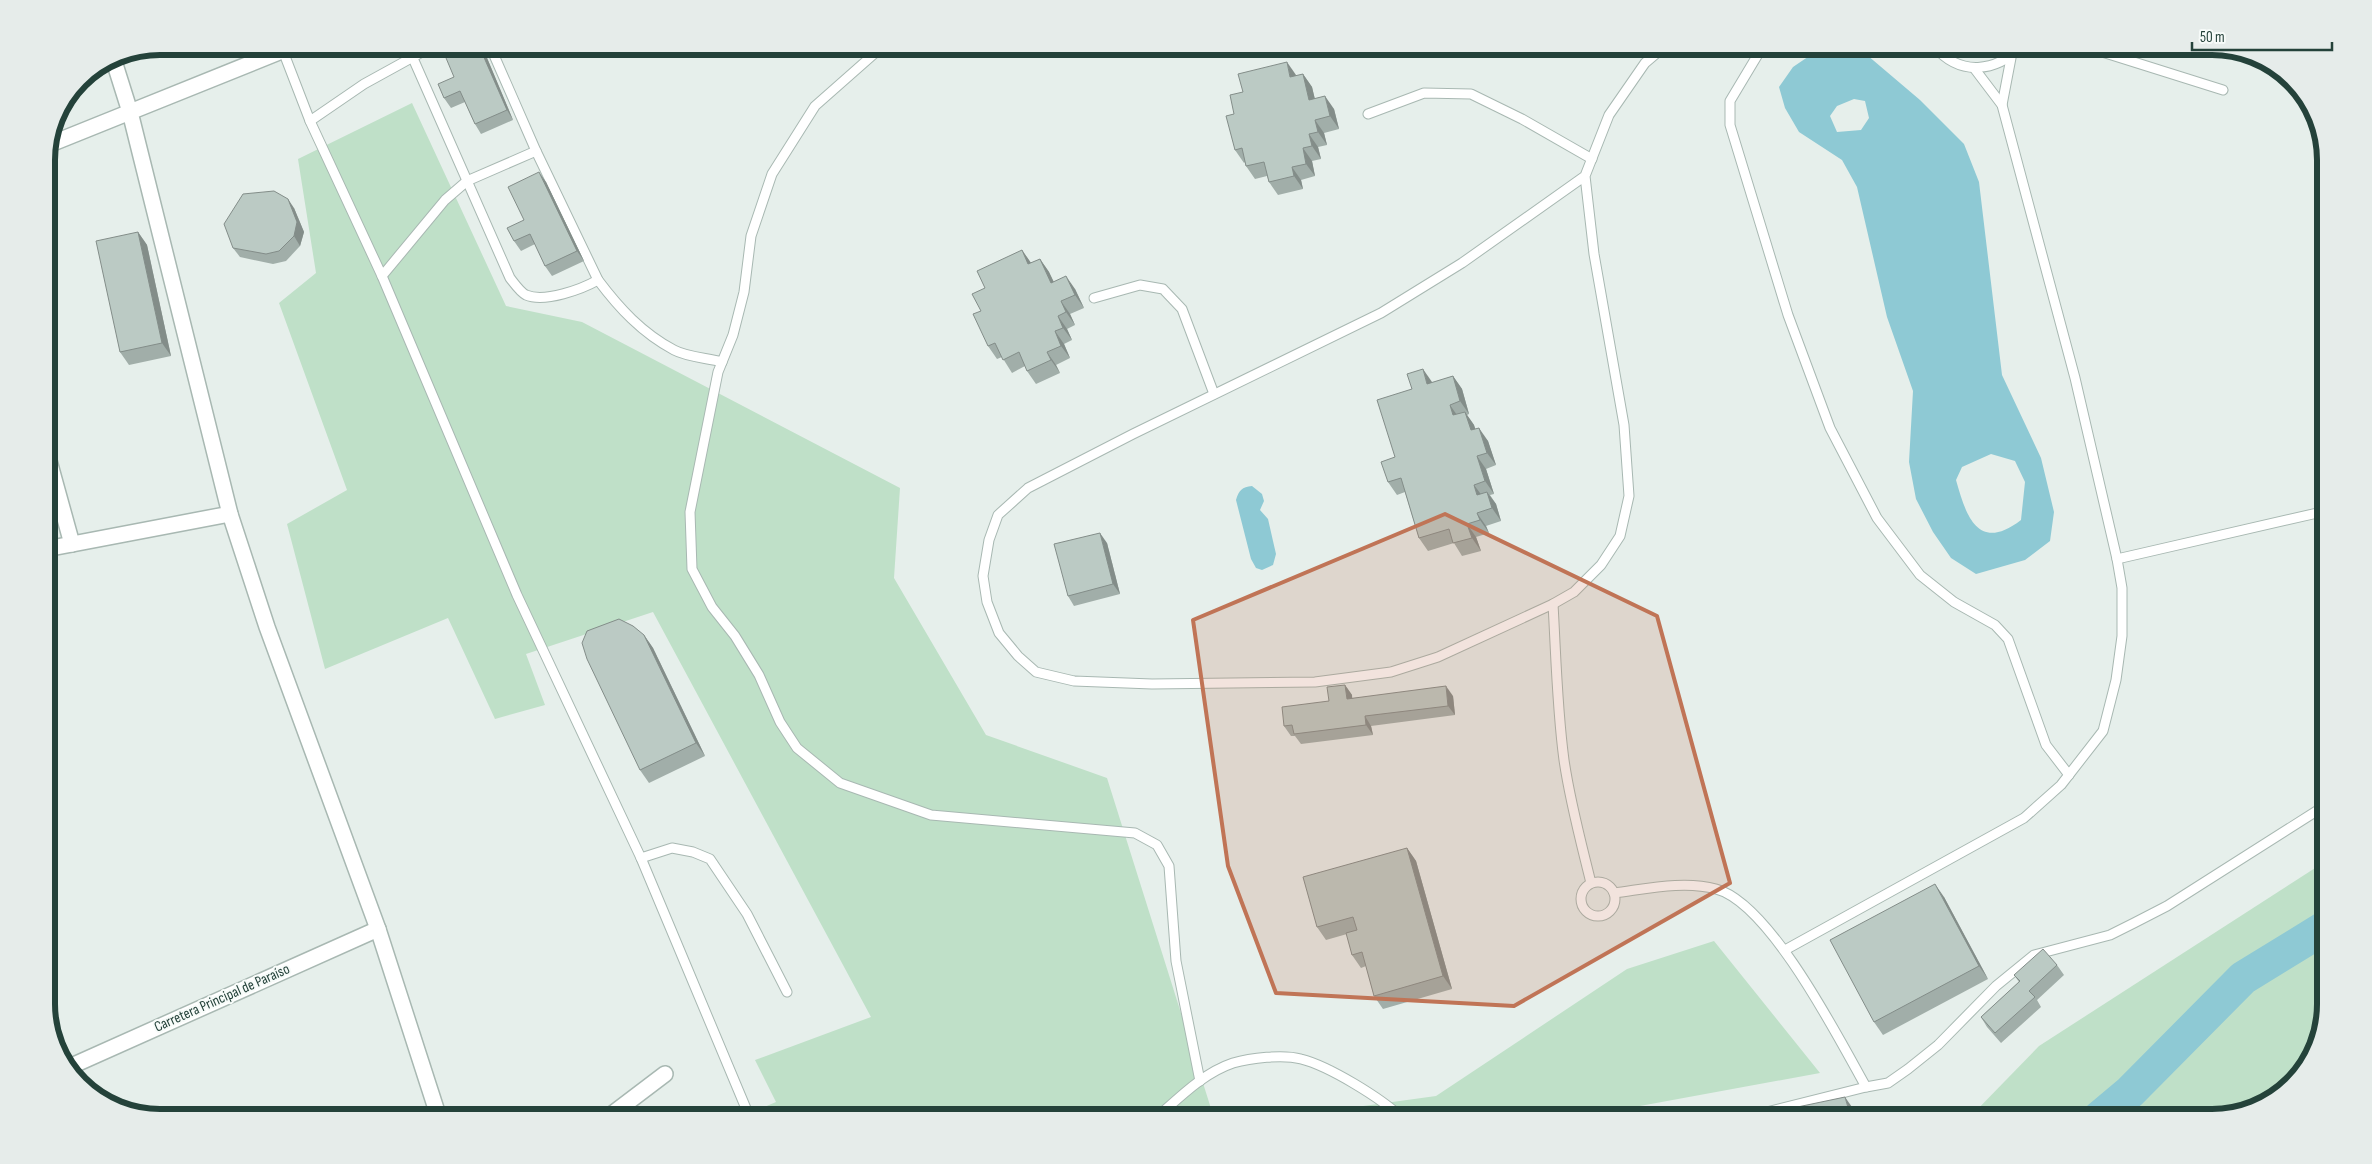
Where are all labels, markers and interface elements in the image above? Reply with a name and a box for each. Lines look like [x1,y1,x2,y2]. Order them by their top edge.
scale bar [2192,20,2332,52]
text: 50 m [2200,28,2225,47]
street label: Carretera Principal de Paraíso [151,960,293,1036]

